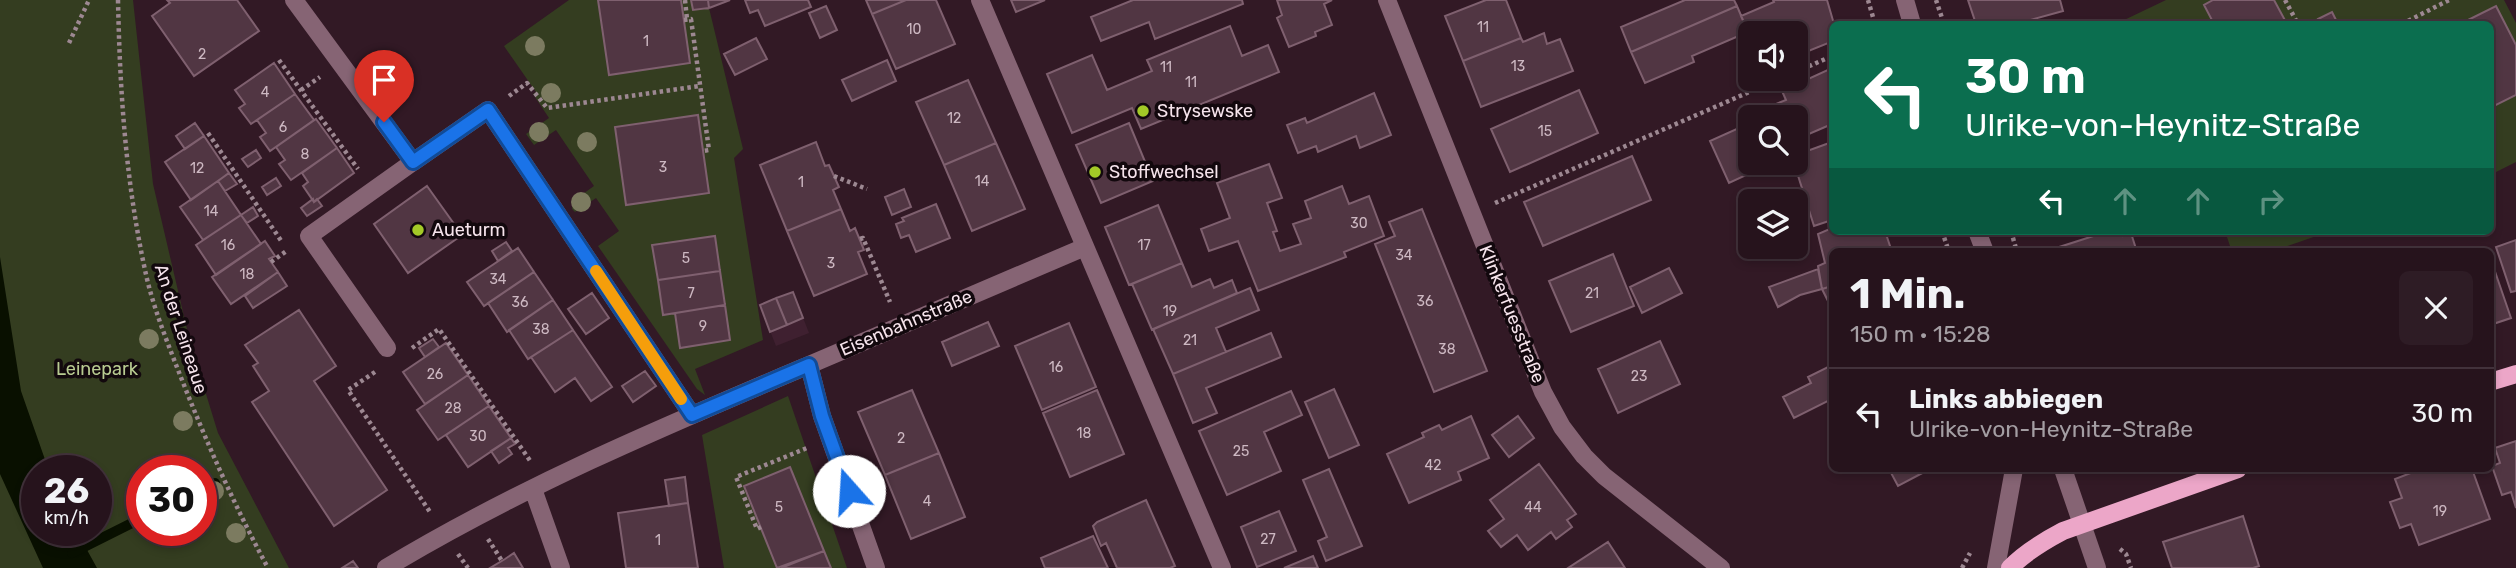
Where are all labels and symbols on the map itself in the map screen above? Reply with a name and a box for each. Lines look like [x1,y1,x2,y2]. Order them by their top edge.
house number: 11 [1477,19,1489,36]
house number: 10 [907,21,922,38]
house number: 1 [643,33,649,50]
house number: 2 [198,46,206,63]
pin [354,50,414,122]
house number: 13 [1511,58,1525,75]
house number: 11 [1160,59,1172,76]
house number: 11 [1185,74,1197,91]
house number: 4 [261,84,270,101]
place label: Strysewske [1157,100,1253,122]
marker: Strysewske [1135,103,1151,119]
house number: 12 [947,110,961,127]
house number: 6 [279,119,287,136]
house number: 15 [1538,123,1552,140]
house number: 8 [301,146,310,163]
house number: 3 [659,159,667,176]
house number: 12 [190,160,204,177]
place label: Stoffwechsel [1109,161,1219,183]
marker: Stoffwechsel [1087,164,1103,180]
house number: 14 [975,173,990,190]
house number: 1 [798,174,804,191]
house number: 14 [204,203,219,220]
house number: 30 [1350,215,1368,232]
place label: Aueturm [432,219,506,241]
marker: Aueturm [410,222,426,238]
house number: 16 [221,237,235,254]
house number: 17 [1137,237,1151,254]
street label: Klinkerfuesstraße [1474,242,1550,386]
house number: 34 [1395,247,1413,264]
house number: 5 [682,250,690,267]
house number: 3 [827,255,835,272]
street label: An der Leineaue [150,261,212,397]
house number: 18 [240,266,255,283]
house number: 34 [489,271,507,288]
house number: 7 [687,285,695,302]
street label: Eisenbahnstraße [837,285,975,361]
house number: 21 [1585,285,1599,302]
house number: 36 [1417,293,1433,310]
house number: 36 [512,294,528,311]
house number: 19 [1163,303,1177,320]
house number: 9 [699,318,707,335]
house number: 38 [532,321,550,338]
house number: 21 [1183,332,1197,349]
house number: 38 [1438,341,1456,358]
park label: Leinepark [56,358,139,380]
house number: 16 [1049,359,1063,376]
house number: 26 [427,366,443,383]
house number: 23 [1631,368,1647,385]
house number: 28 [444,400,462,417]
house number: 18 [1077,425,1092,442]
house number: 30 [469,428,487,445]
house number: 2 [897,430,905,447]
house number: 25 [1233,443,1249,460]
position arrow [812,454,886,528]
speed limit sign: 30 [126,455,217,546]
house number: 42 [1425,457,1441,474]
house number: 4 [923,493,932,510]
house number: 5 [775,499,783,516]
house number: 44 [1524,499,1542,516]
house number: 19 [2433,503,2447,520]
house number: 27 [1260,531,1276,548]
house number: 1 [655,532,661,549]

